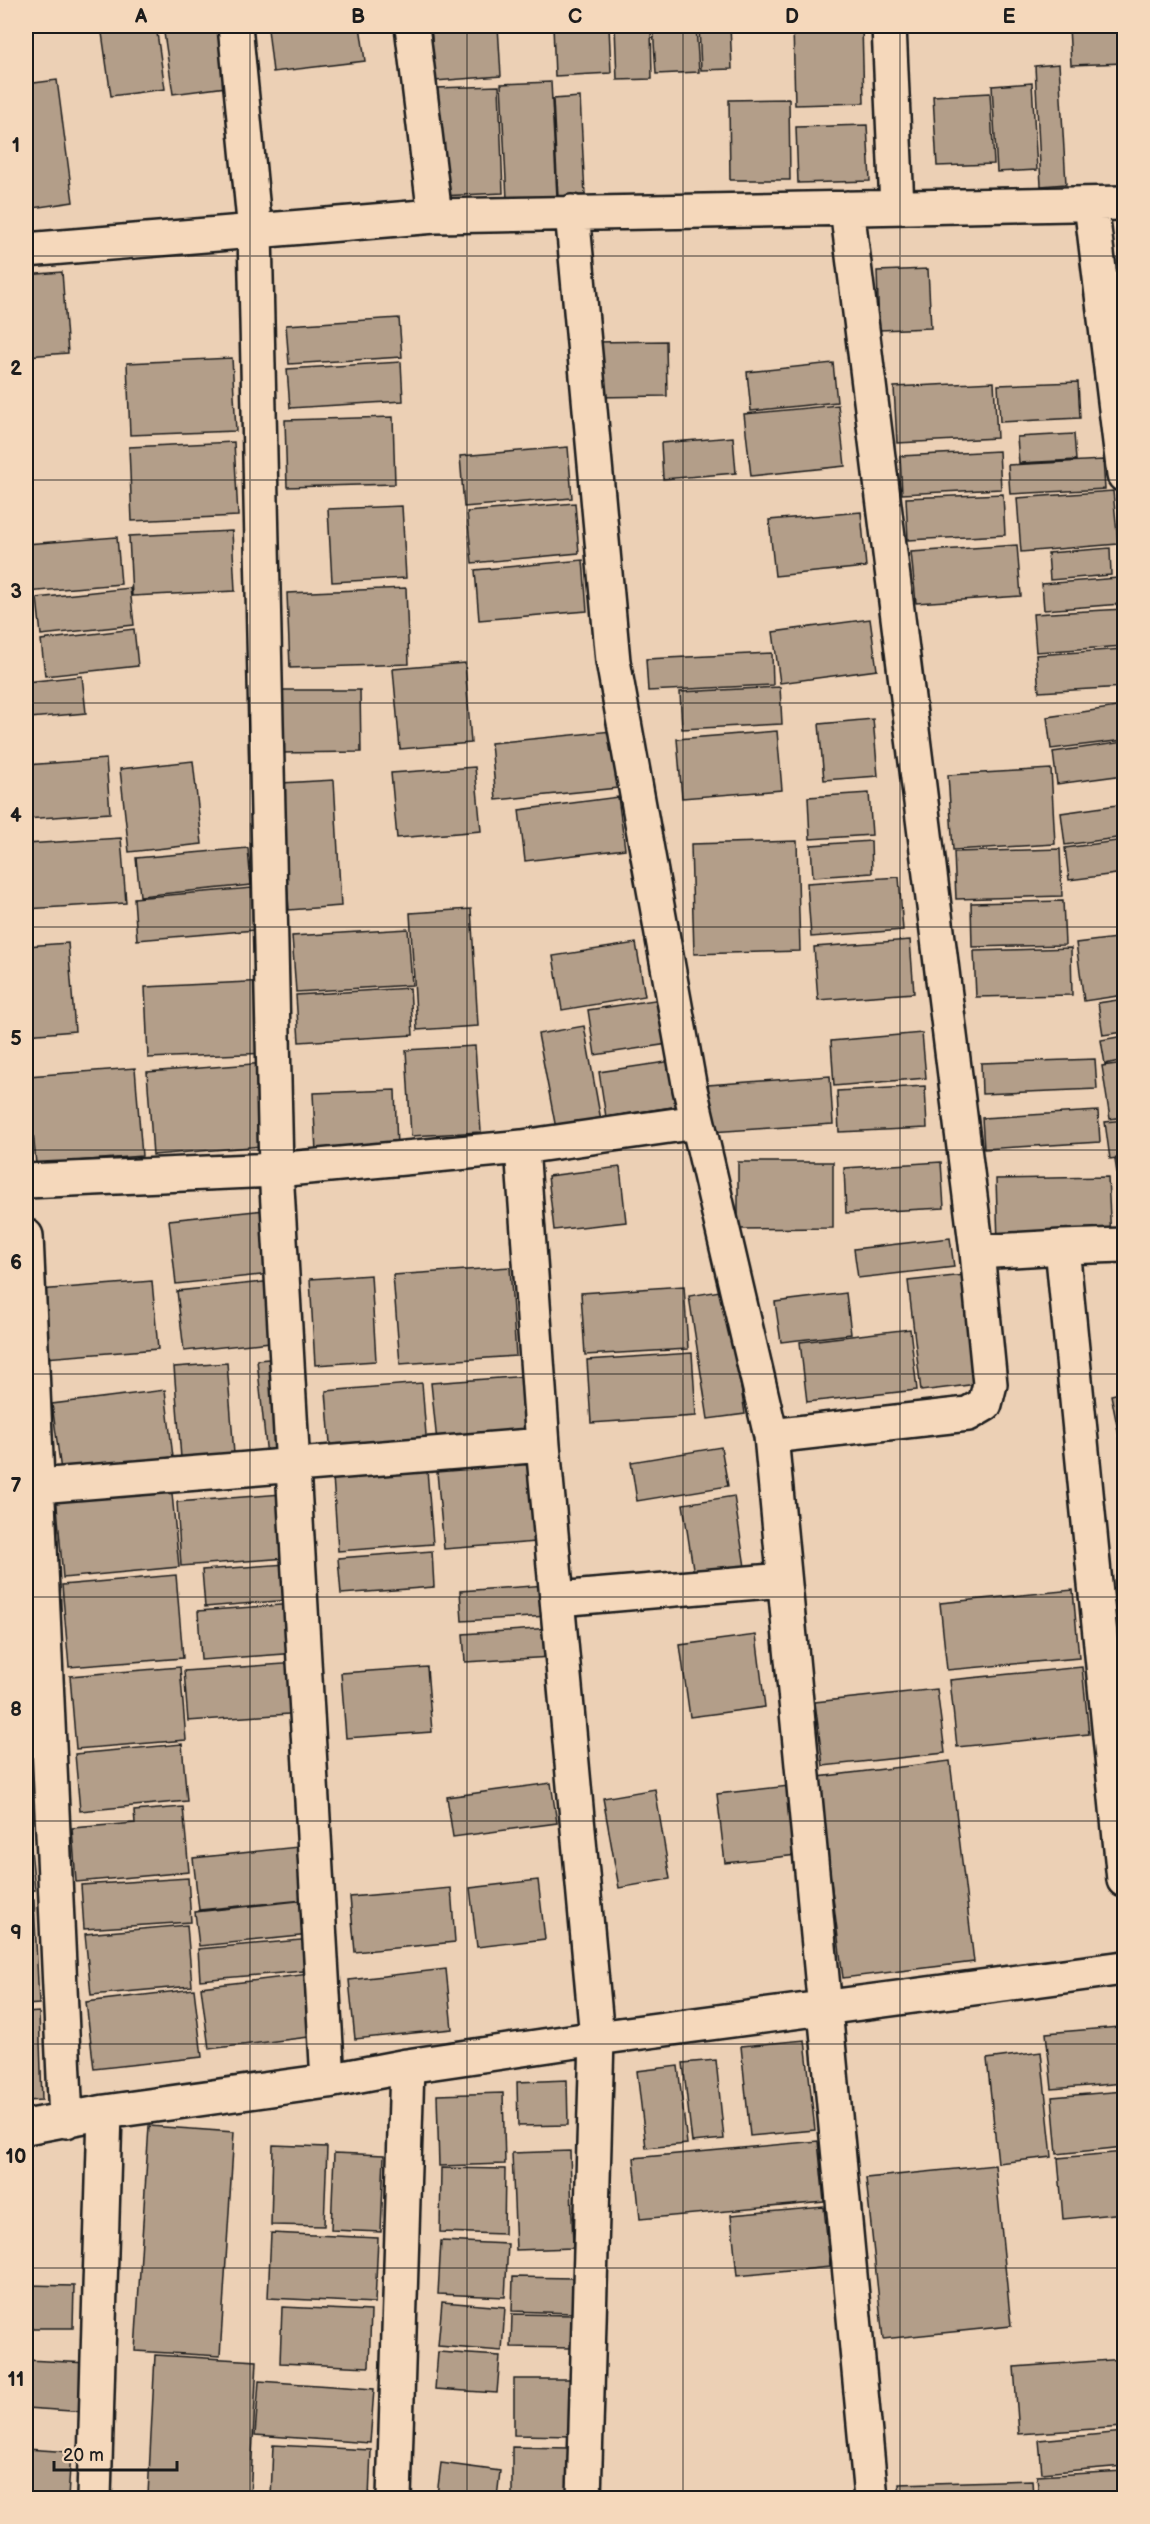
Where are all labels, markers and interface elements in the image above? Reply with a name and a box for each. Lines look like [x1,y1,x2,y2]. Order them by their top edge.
text: A [134,5,148,29]
text: B [351,5,365,29]
text: C [568,5,582,29]
text: D [785,5,799,29]
text: E [1003,5,1016,29]
text: 1 [12,134,20,158]
text: 2 [10,357,22,381]
text: 3 [10,580,22,604]
text: 4 [10,804,22,828]
text: 5 [10,1027,22,1051]
text: 6 [10,1251,22,1275]
text: 7 [10,1474,22,1498]
text: 8 [10,1698,22,1722]
text: 9 [10,1921,22,1945]
text: 10 [6,2145,26,2169]
text: 11 [8,2368,24,2392]
scale bar [54,2434,177,2472]
text: 20 m [63,2445,104,2466]

